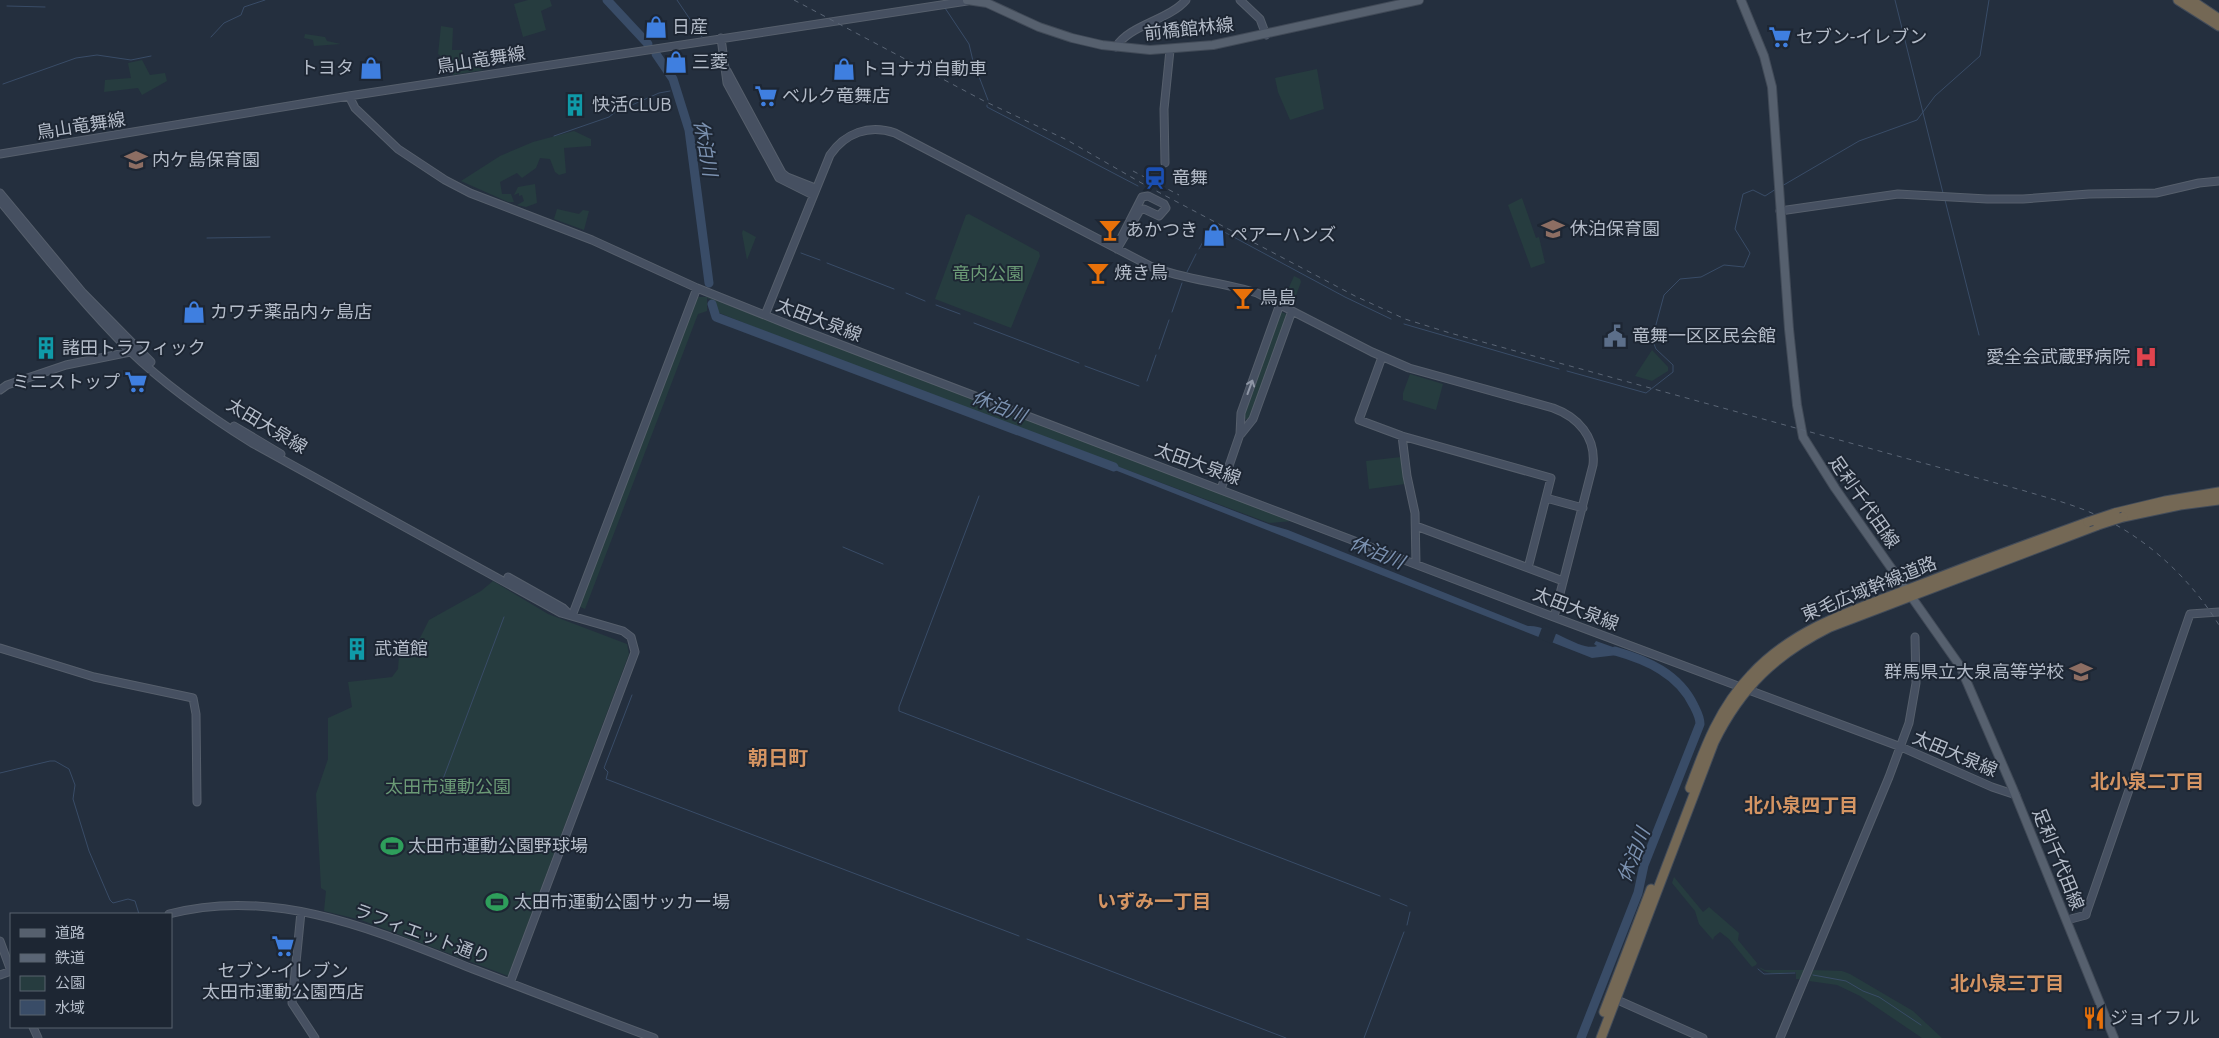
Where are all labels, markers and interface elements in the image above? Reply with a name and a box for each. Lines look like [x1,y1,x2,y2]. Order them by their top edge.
street label: 前橋館林線 [1143,13,1235,43]
shop icon: 日産 [643,14,669,40]
place label: 日産 [672,16,708,36]
supermarket icon: セブン-イレブン [1767,24,1793,50]
place label: セブン-イレブン [1796,26,1927,46]
street label: 鳥山竜舞線 [435,42,527,76]
shop icon: 三菱 [663,49,689,75]
place label: 三菱 [692,51,728,71]
shop icon: トヨタ [358,55,384,81]
shop icon: トヨナガ自動車 [831,56,857,82]
place label: トヨタ [300,57,354,77]
place label: トヨナガ自動車 [861,58,987,78]
supermarket icon: ベルク竜舞店 [753,83,779,109]
place label: ベルク竜舞店 [782,85,890,105]
building icon: 快活CLUB [562,92,588,118]
place label: 快活CLUB [592,94,672,114]
street label: 鳥山竜舞線 [35,108,127,142]
water label: 休泊川 [690,118,722,180]
school or university icon: 内ケ島保育園 [123,147,149,173]
place label: 内ケ島保育園 [152,149,260,169]
station icon: 竜舞 [1142,165,1168,191]
place label: 竜舞 [1172,167,1208,187]
school or university icon: 休泊保育園 [1540,216,1566,242]
bar icon: あかつき [1097,217,1123,243]
place label: 休泊保育園 [1570,218,1660,238]
place label: あかつき [1126,219,1198,239]
shop icon: ペアーハンズ [1201,222,1227,248]
place label: ペアーハンズ [1230,224,1336,244]
bar icon: 焼き鳥 [1085,260,1111,286]
place label: 焼き鳥 [1114,262,1168,282]
park label: 竜内公園 [952,263,1024,283]
bar icon: 鳥島 [1230,285,1256,311]
place label: 鳥島 [1260,287,1296,307]
street label: 太田大泉線 [774,294,865,345]
shop icon: カワチ薬品内ヶ島店 [181,299,207,325]
place label: カワチ薬品内ヶ島店 [210,301,372,321]
public building icon: 竜舞一区区民会館 [1602,323,1628,349]
place label: 竜舞一区区民会館 [1632,325,1776,345]
building icon: 諸田トラフィック [33,335,59,361]
place label: 諸田トラフィック [62,337,206,357]
hospital icon: 愛全会武蔵野病院 [2133,344,2159,370]
place label: 愛全会武蔵野病院 [1986,346,2130,366]
supermarket icon: ミニストップ [123,369,149,395]
place label: ミニストップ [12,371,120,391]
one-way arrow [1246,380,1255,396]
water label: 休泊川 [968,386,1031,427]
street label: 太田大泉線 [224,393,311,457]
street label: 太田大泉線 [1153,438,1244,488]
street label: 足利千代田線 [1826,451,1904,551]
water label: 休泊川 [1346,531,1409,574]
street label: 東毛広域幹線道路 [1798,552,1939,624]
street label: 太田大泉線 [1531,583,1622,634]
building icon: 武道館 [344,636,370,662]
place label: 武道館 [374,638,428,658]
school or university icon: 群馬県立大泉高等学校 [2068,659,2094,685]
place label: 群馬県立大泉高等学校 [1884,661,2064,681]
street label: 太田大泉線 [1910,726,2001,780]
district label: 朝日町 [748,746,808,769]
district label: 北小泉二丁目 [2090,770,2204,792]
park label: 太田市運動公園 [385,776,511,796]
district label: 北小泉四丁目 [1744,794,1858,816]
street label: 足利千代田線 [2029,805,2088,912]
water label: 休泊川 [1613,823,1654,886]
sports icon: 太田市運動公園野球場 [379,833,405,859]
place label: 太田市運動公園野球場 [408,835,588,855]
sports icon: 太田市運動公園サッカー場 [484,889,510,915]
district label: いずみ一丁目 [1097,890,1211,912]
place label: 太田市運動公園サッカー場 [514,891,730,911]
street label: ラフィエット通り [351,899,493,967]
legend [10,913,172,1028]
text: 道路 [55,924,85,941]
supermarket icon: セブン-イレブン 太田市運動公園西店 [270,933,296,959]
text: 鉄道 [55,949,85,966]
place label: セブン-イレブン 太田市運動公園西店 [202,960,364,1001]
district label: 北小泉三丁目 [1950,972,2064,994]
text: 公園 [55,974,85,991]
text: 水域 [55,999,85,1016]
restaurant icon: ジョイフル [2081,1005,2107,1031]
place label: ジョイフル [2110,1007,2200,1027]

